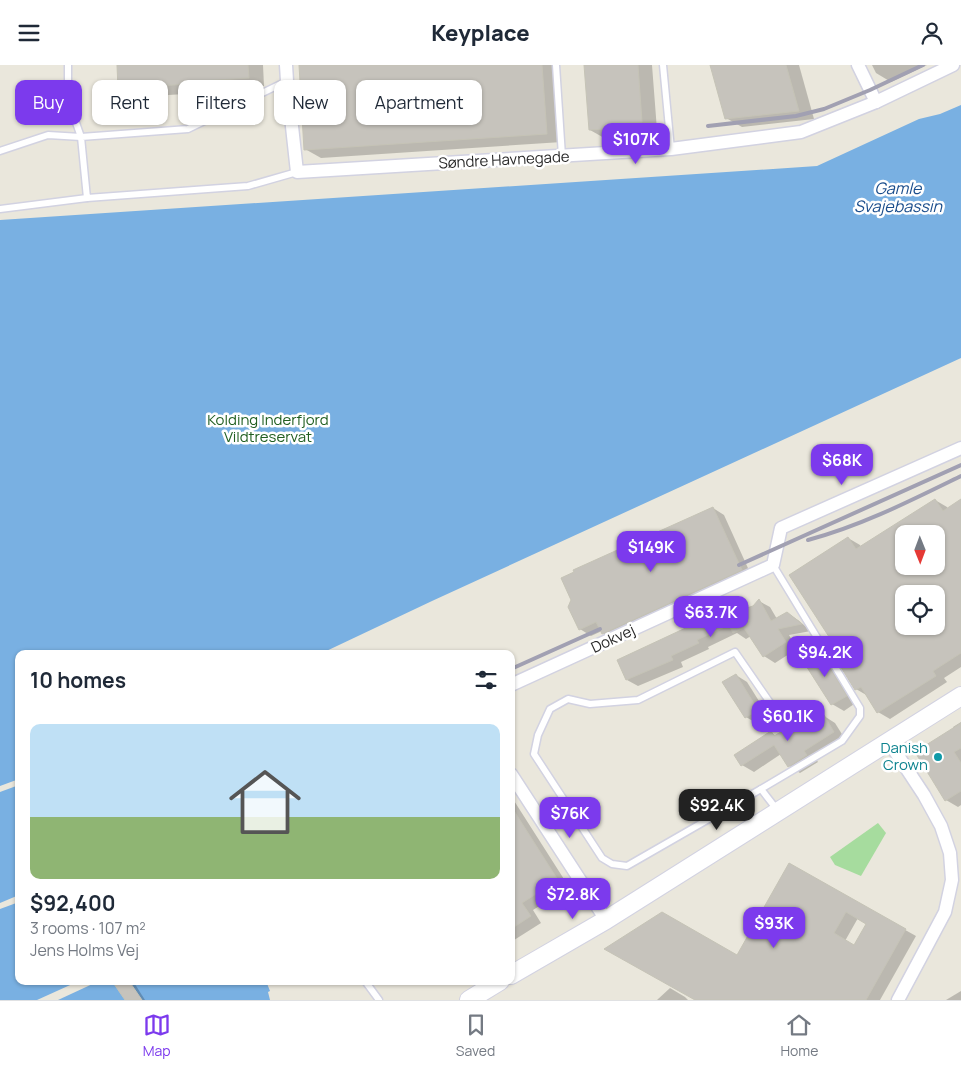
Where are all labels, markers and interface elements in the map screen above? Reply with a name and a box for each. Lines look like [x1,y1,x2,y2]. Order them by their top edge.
text: Keyplace [431,18,530,48]
icon: menu [15,19,43,47]
icon: person [918,19,946,47]
chip: Buy [15,80,82,125]
chip: Rent [92,80,168,125]
chip: Filters [178,80,264,125]
chip: New [274,80,346,125]
chip: Apartment [356,80,482,125]
pin: $107K [601,123,671,165]
text: $107K [613,128,659,150]
street label: Søndre Havnegade [438,146,570,173]
water label: Gamle Svajebassin [854,177,943,217]
park label: Kolding Inderfjord Vildtreservat [207,409,329,447]
pin: $68K [812,443,872,486]
text: $68K [822,449,862,471]
north arrow [895,525,945,575]
map controls [895,525,945,635]
pin: $149K [616,531,686,573]
text: $149K [628,536,674,558]
button: locate [895,585,945,635]
pin: $63.7K [670,595,752,638]
text: $63.7K [684,601,738,623]
street label: Dokvej [587,619,638,658]
pin: $94.2K [784,635,866,678]
text: $94.2K [798,641,852,663]
text: 10 homes [30,666,126,694]
icon: filters [472,666,500,694]
pin: $60.1K [747,699,829,742]
text: $60.1K [763,705,813,727]
place label: Danish Crown [880,737,928,775]
marker: Danish Crown [932,751,944,763]
icon: home [220,757,310,847]
pin: $92.4K [676,789,758,831]
text: $92.4K [690,794,744,816]
pin: $76K [540,797,600,839]
text: $76K [551,802,589,824]
pin: $72.8K [532,877,614,920]
text: $72.8K [546,883,600,905]
text: $92,400 [30,889,116,917]
pin: $93K [744,907,804,949]
text: $93K [754,912,794,934]
text: 3 rooms · 107 m² [30,917,146,939]
text: Jens Holms Vej [30,939,139,961]
tab: Map [143,1011,171,1060]
tab: Saved [456,1011,495,1060]
tab: Home [781,1011,818,1060]

